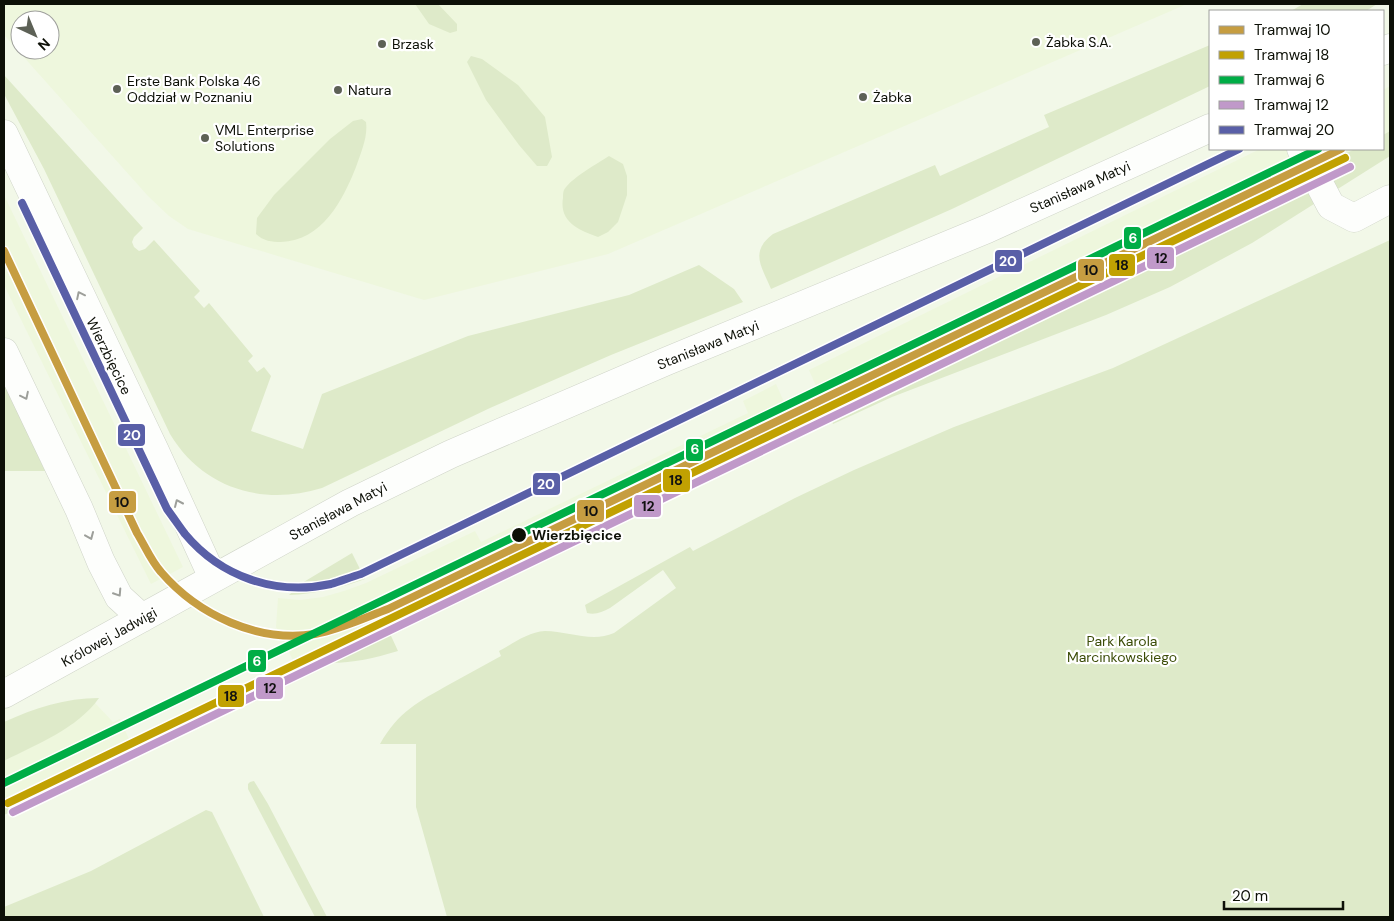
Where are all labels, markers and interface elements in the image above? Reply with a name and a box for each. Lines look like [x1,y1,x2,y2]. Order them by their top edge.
north arrow [10,10,60,60]
legend [1209,10,1384,150]
text: Tramwaj 10 [1254,20,1331,40]
place label: Żabka S.A. [1046,33,1111,51]
text: N [34,34,54,54]
place label: Brzask [392,35,434,53]
marker: Żabka S.A. [1030,36,1042,48]
marker: Brzask [376,38,388,50]
text: Tramwaj 18 [1254,45,1329,65]
text: Tramwaj 6 [1254,70,1325,90]
place label: Erste Bank Polska 46 Oddział w Poznaniu [127,72,260,106]
place label: Natura [348,81,391,99]
marker: Erste Bank Polska 46 Oddział w Poznaniu [111,83,123,95]
marker: Natura [332,84,344,96]
place label: Żabka [873,88,912,106]
marker: Żabka [857,91,869,103]
text: Tramwaj 12 [1254,95,1329,115]
text: Tramwaj 20 [1254,120,1334,140]
place label: VML Enterprise Solutions [215,121,314,155]
marker: VML Enterprise Solutions [199,132,211,144]
street label: Stanisława Matyi [1027,157,1133,217]
line badge: 6 [1123,226,1142,250]
text: 6 [1129,229,1138,247]
line badge: 12 [1146,246,1175,270]
line badge: 20 [994,249,1023,273]
text: 12 [1154,249,1168,267]
text: 20 [999,252,1017,270]
line badge: 18 [1108,253,1136,277]
text: 18 [1115,256,1129,274]
line badge: 10 [1077,258,1105,282]
text: 10 [1084,261,1099,279]
one-way arrow [76,291,87,300]
street label: Wierzbięcice [83,314,135,398]
street label: Stanisława Matyi [654,316,762,374]
one-way arrow [19,391,29,400]
line badge: 20 [117,423,146,447]
text: 20 [123,426,141,444]
line badge: 6 [685,438,704,462]
text: 6 [691,440,700,458]
line badge: 18 [662,468,691,493]
text: 18 [669,471,683,489]
line badge: 20 [532,472,561,496]
text: 20 [537,475,555,493]
street label: Stanisława Matyi [286,478,390,544]
line badge: 10 [108,490,137,514]
text: 10 [115,493,130,511]
line badge: 12 [633,494,662,518]
text: 12 [641,497,655,515]
one-way arrow [173,499,184,508]
line badge: 10 [576,499,605,523]
text: 10 [584,502,599,520]
marker: Wierzbięcice [510,526,528,544]
place label: Wierzbięcice [532,526,622,544]
one-way arrow [85,531,95,539]
one-way arrow [112,587,121,597]
street label: Królowej Jadwigi [58,603,160,671]
park label: Park Karola Marcinkowskiego [1067,632,1177,666]
line badge: 6 [247,649,267,673]
text: 6 [253,652,262,670]
line badge: 12 [255,676,284,700]
text: 12 [263,679,277,697]
line badge: 18 [217,684,245,708]
text: 18 [224,687,238,705]
scale bar [1224,878,1343,910]
text: 20 m [1232,886,1268,906]

